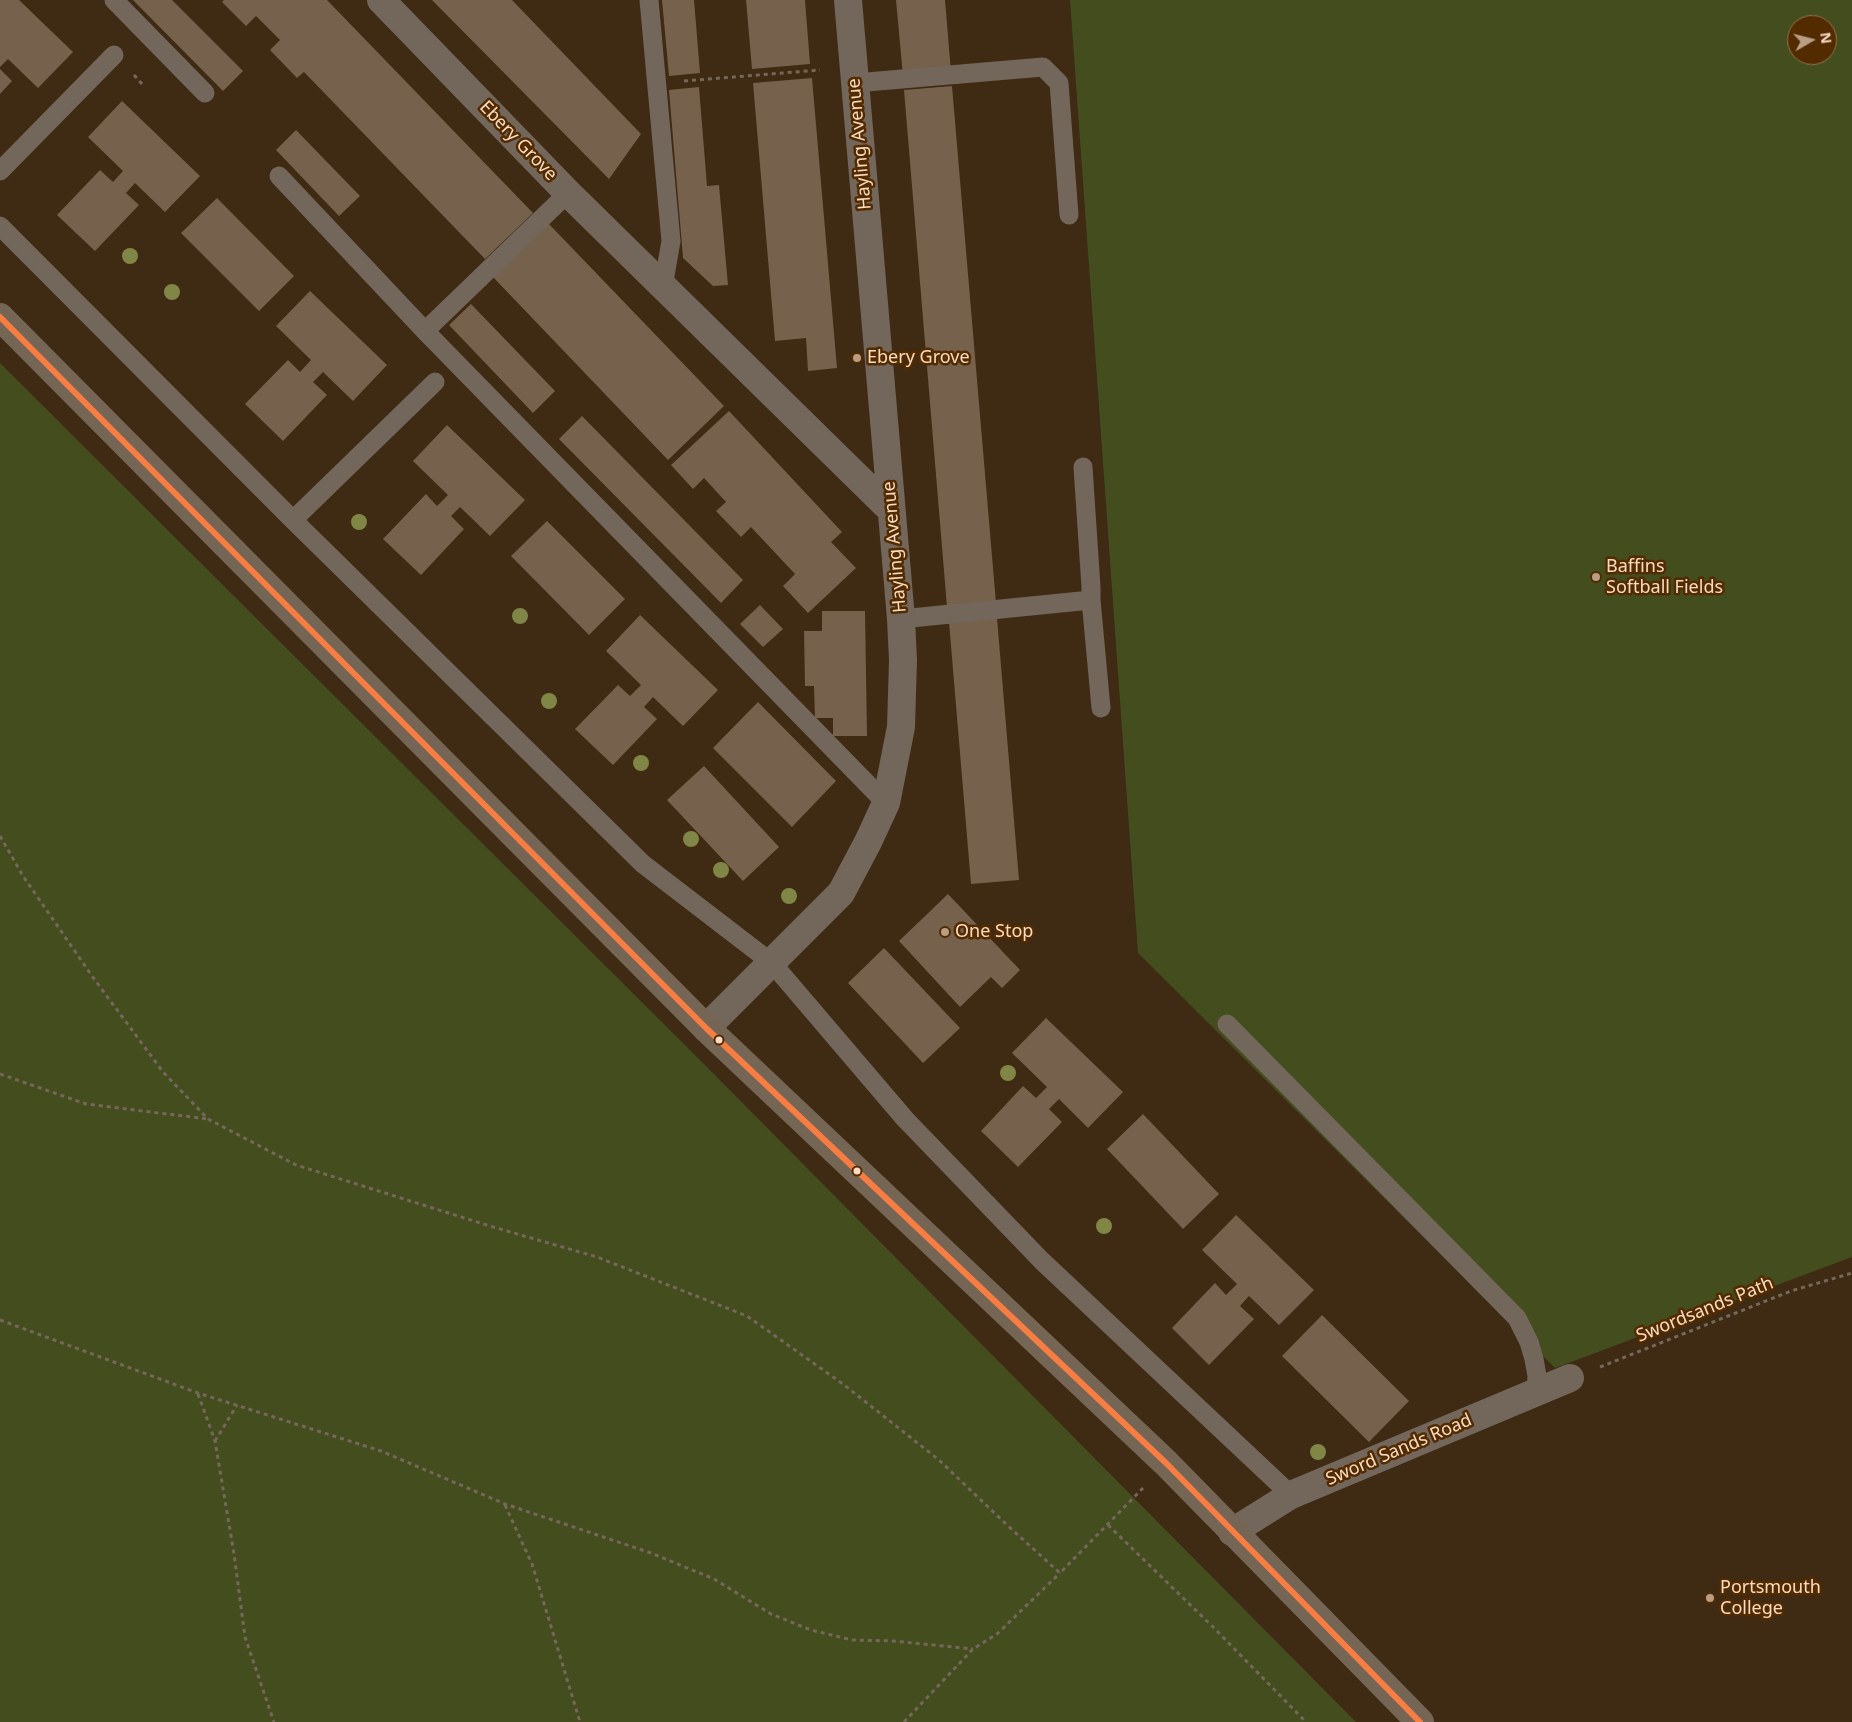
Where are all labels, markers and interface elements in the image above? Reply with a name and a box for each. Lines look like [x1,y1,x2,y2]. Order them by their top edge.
north arrow [1787,15,1837,65]
text: N [1816,31,1837,45]
street label: Hayling Avenue [843,77,877,211]
street label: Ebery Grove [475,97,561,185]
place label: Ebery Grove [867,347,970,369]
marker: Ebery Grove [851,352,863,364]
street label: Hayling Avenue [878,480,912,614]
place label: Baffins Softball Fields [1606,556,1723,598]
marker: Baffins Softball Fields [1590,571,1602,583]
place label: One Stop [955,921,1033,943]
marker: One Stop [939,926,951,938]
unlabelled marker [714,1035,724,1045]
unlabelled marker [852,1166,862,1176]
street label: Swordsands Path [1633,1273,1777,1347]
street label: Sword Sands Road [1323,1409,1475,1491]
place label: Portsmouth College [1720,1577,1821,1620]
marker: Portsmouth College [1704,1592,1716,1604]

